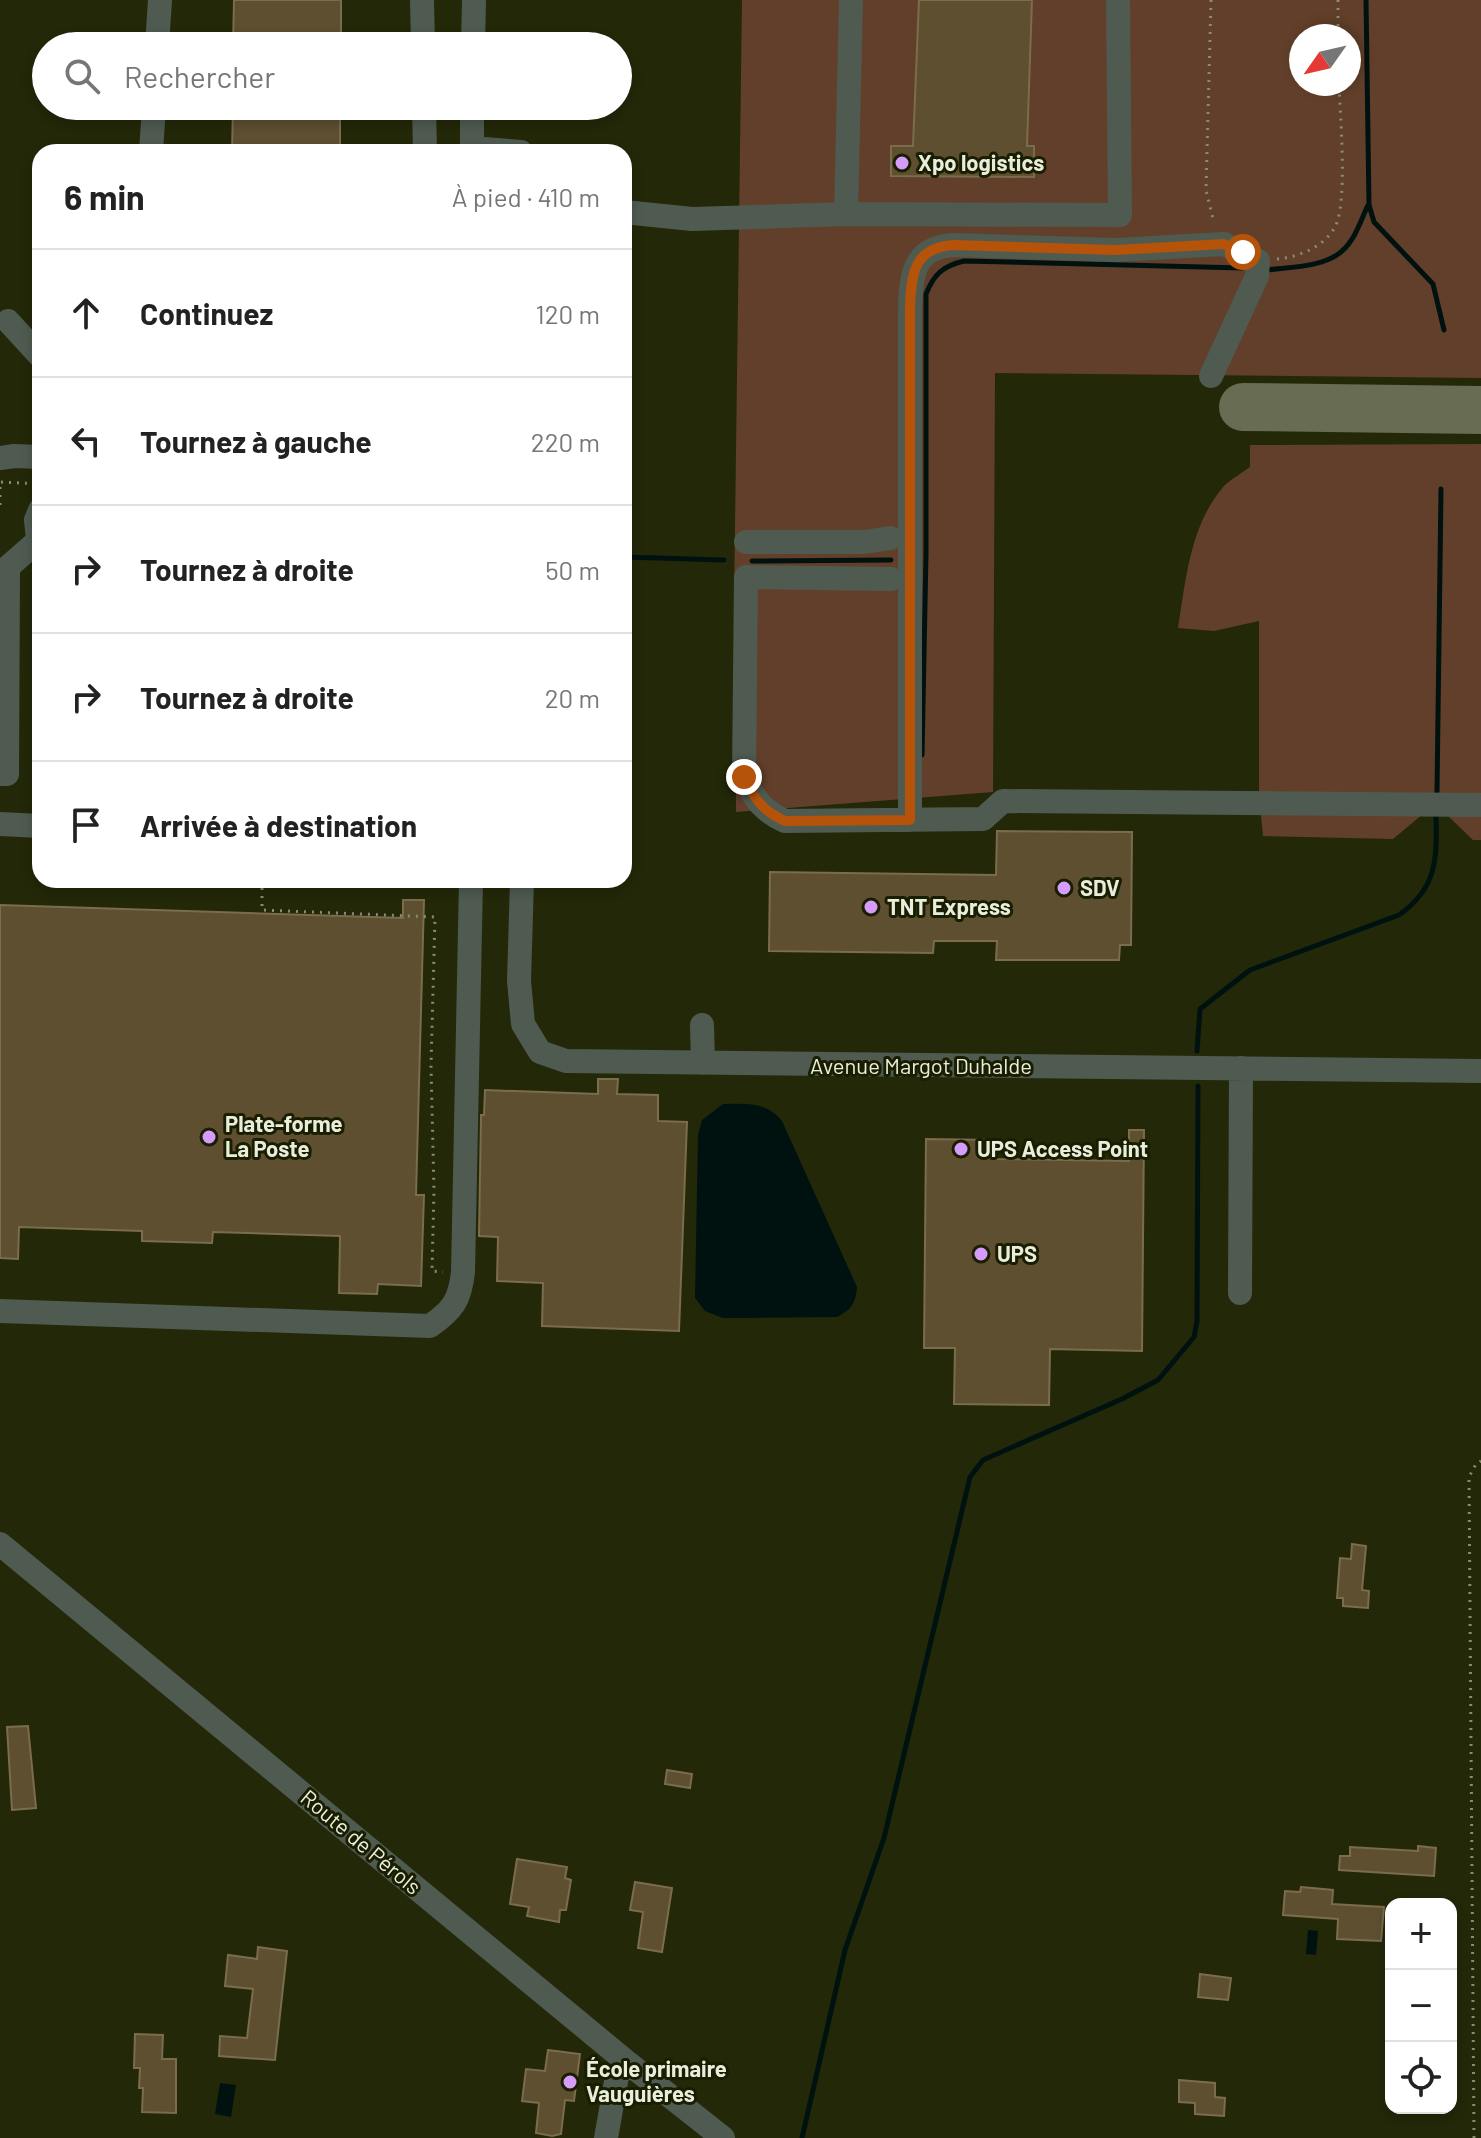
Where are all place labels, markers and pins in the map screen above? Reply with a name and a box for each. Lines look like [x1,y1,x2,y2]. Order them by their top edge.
place label: Xpo logistics [918,149,1044,175]
marker: Xpo logistics [893,154,911,172]
place label: SDV [1080,874,1120,900]
marker: SDV [1055,879,1073,897]
place label: TNT Express [887,893,1011,919]
marker: TNT Express [862,898,880,916]
place label: Plate-forme La Poste [225,1110,343,1161]
marker: Plate-forme La Poste [200,1128,218,1146]
place label: UPS Access Point [977,1135,1148,1161]
marker: UPS Access Point [952,1140,970,1158]
place label: UPS [997,1240,1037,1266]
marker: UPS [972,1245,990,1263]
place label: École primaire Vauguières [586,2055,727,2106]
marker: École primaire Vauguières [561,2073,579,2091]

